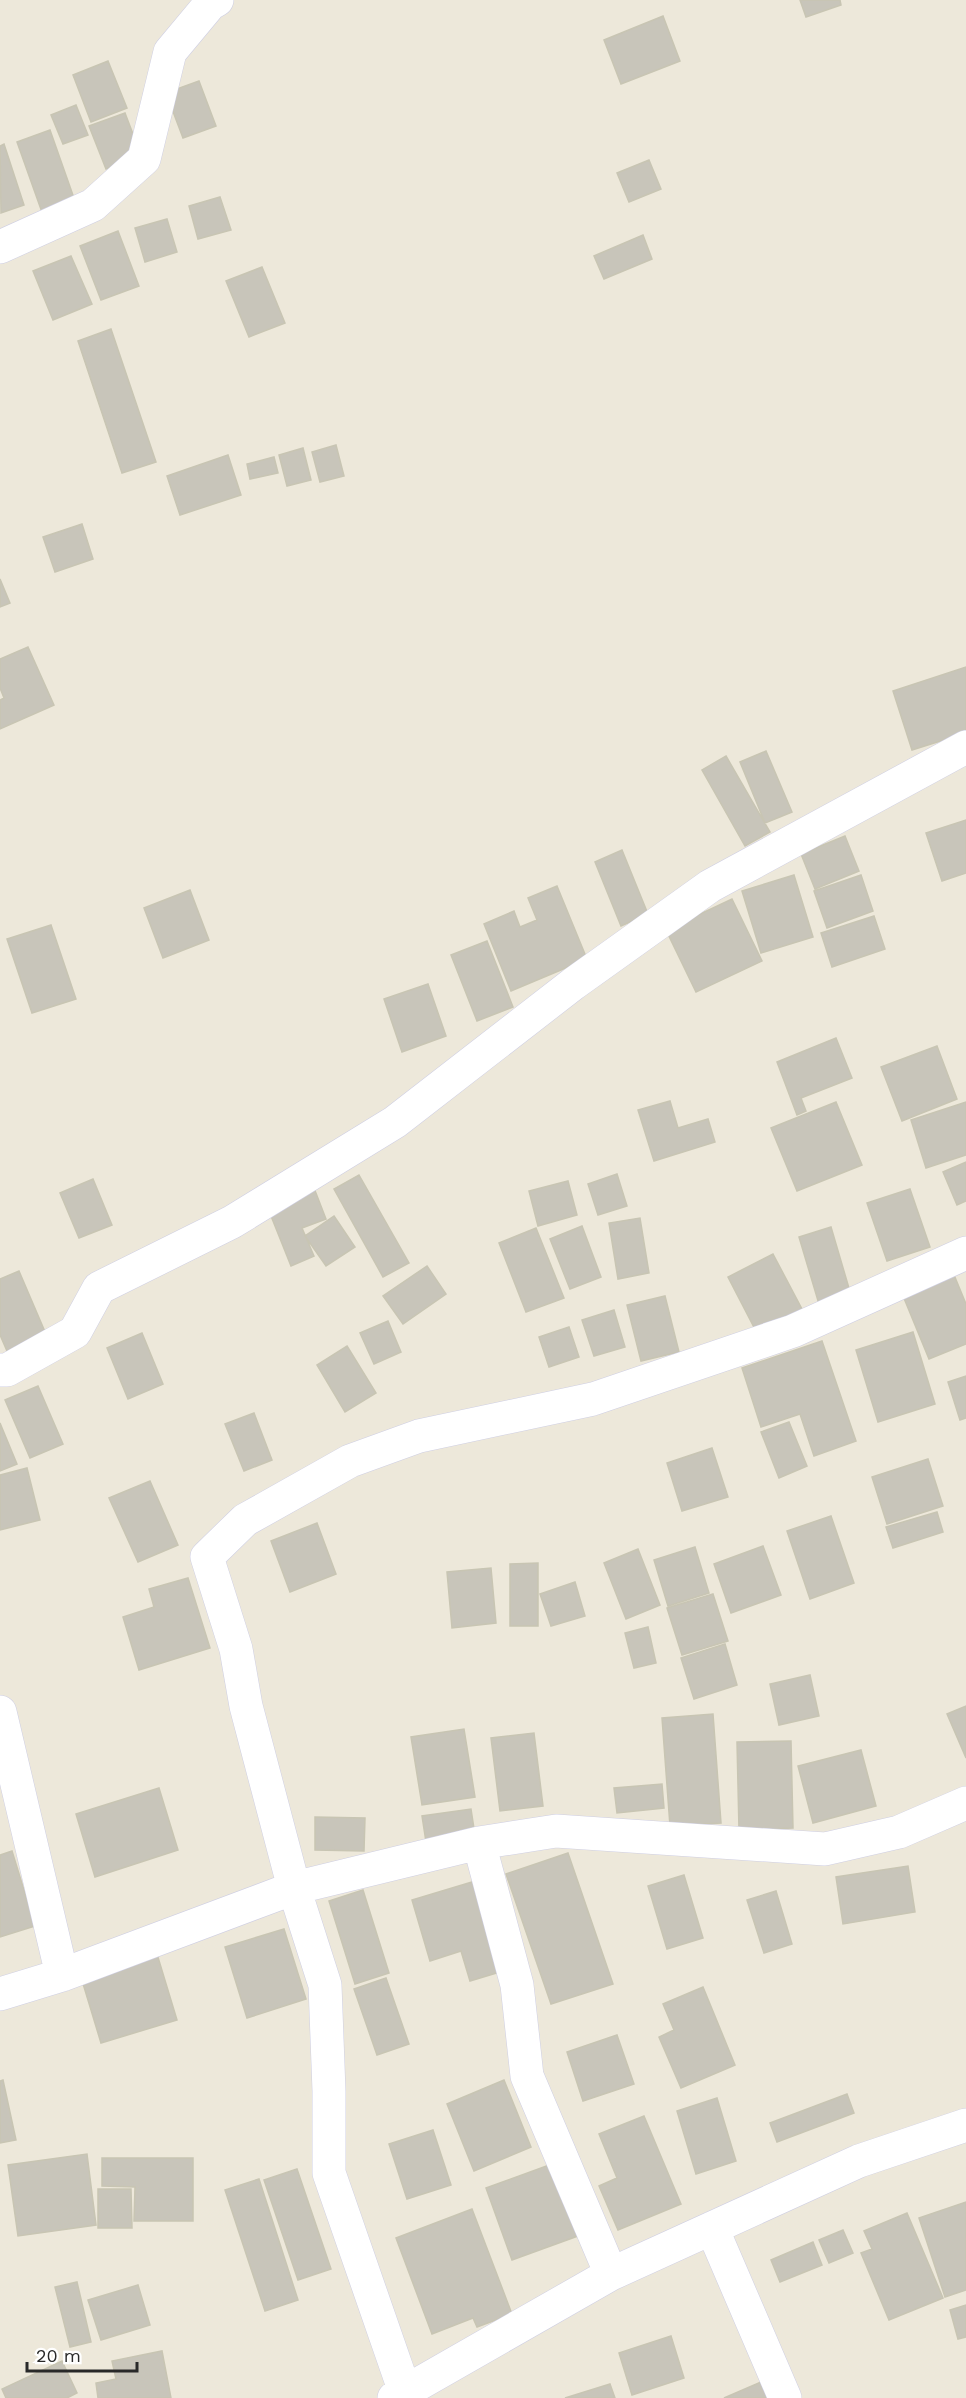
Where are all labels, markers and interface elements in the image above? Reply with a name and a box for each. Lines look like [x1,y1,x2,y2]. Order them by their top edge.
scale bar [27,2335,136,2373]
text: 20 m [36,2345,81,2366]

